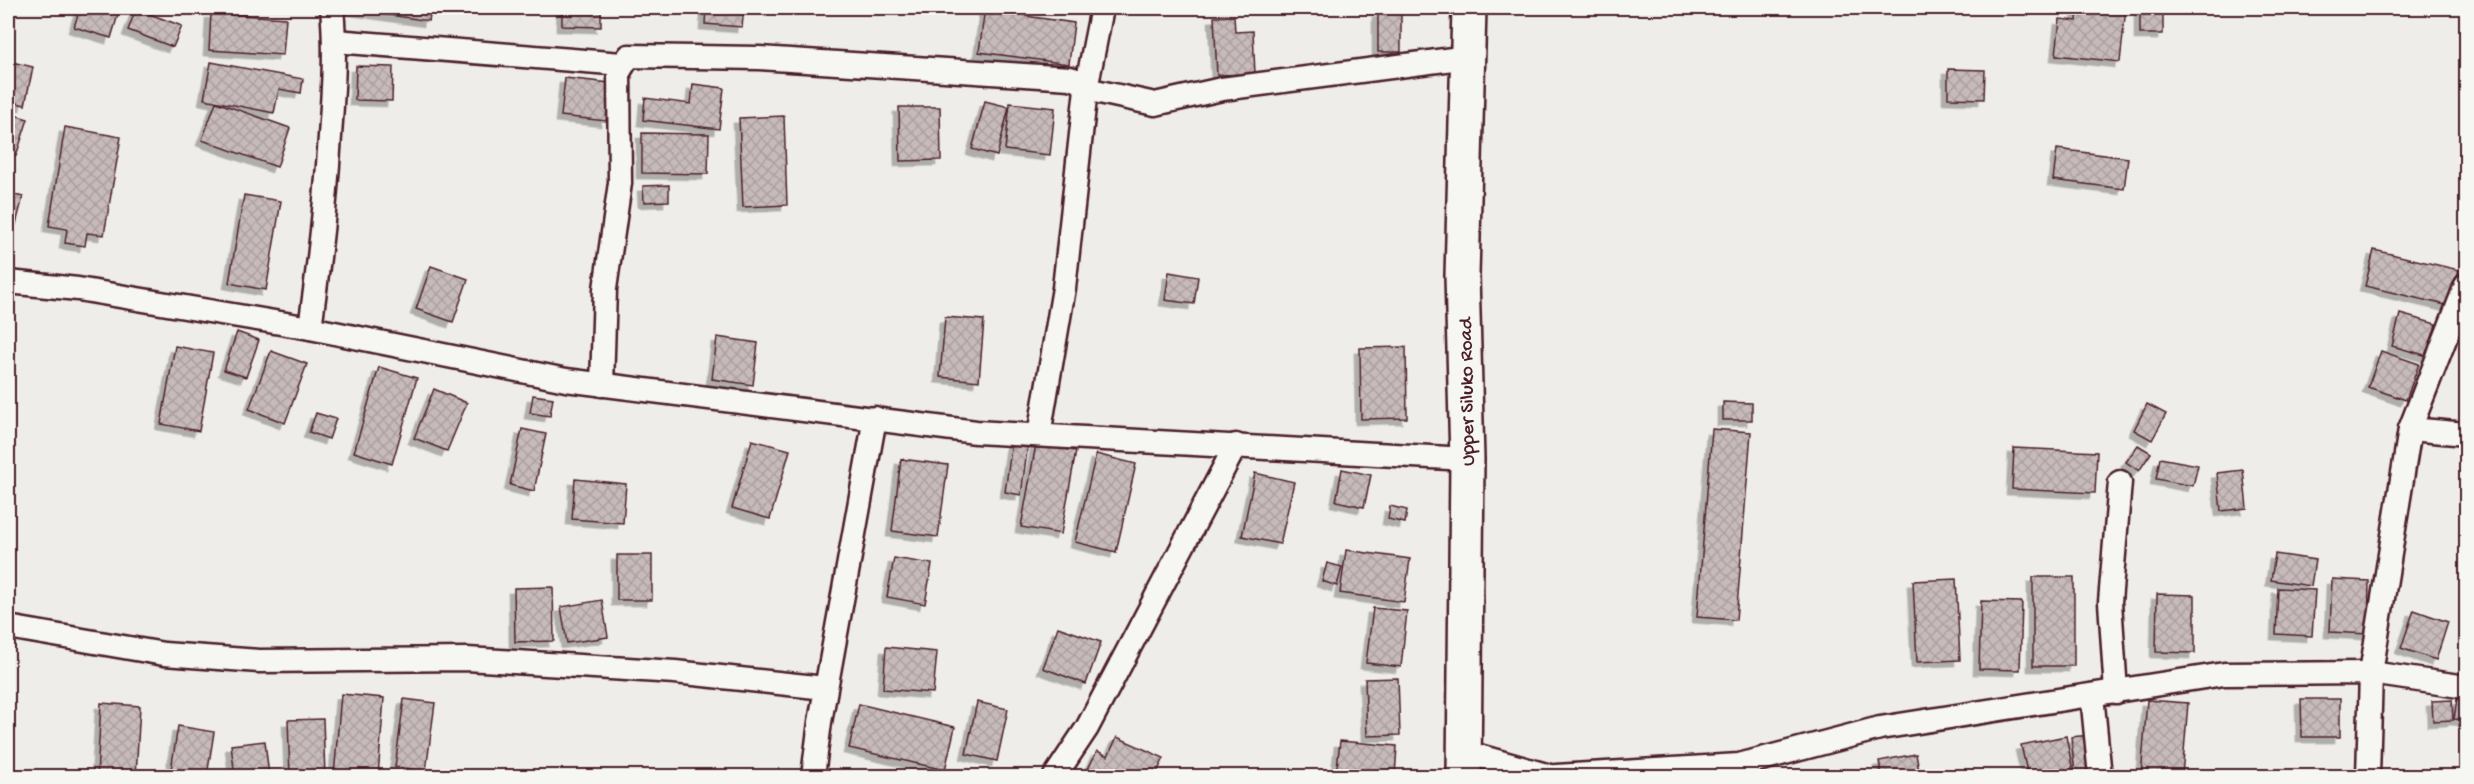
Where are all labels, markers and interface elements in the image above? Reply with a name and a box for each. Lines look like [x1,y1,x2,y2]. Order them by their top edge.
street label: Upper Siluko Road [1456,315,1481,466]

